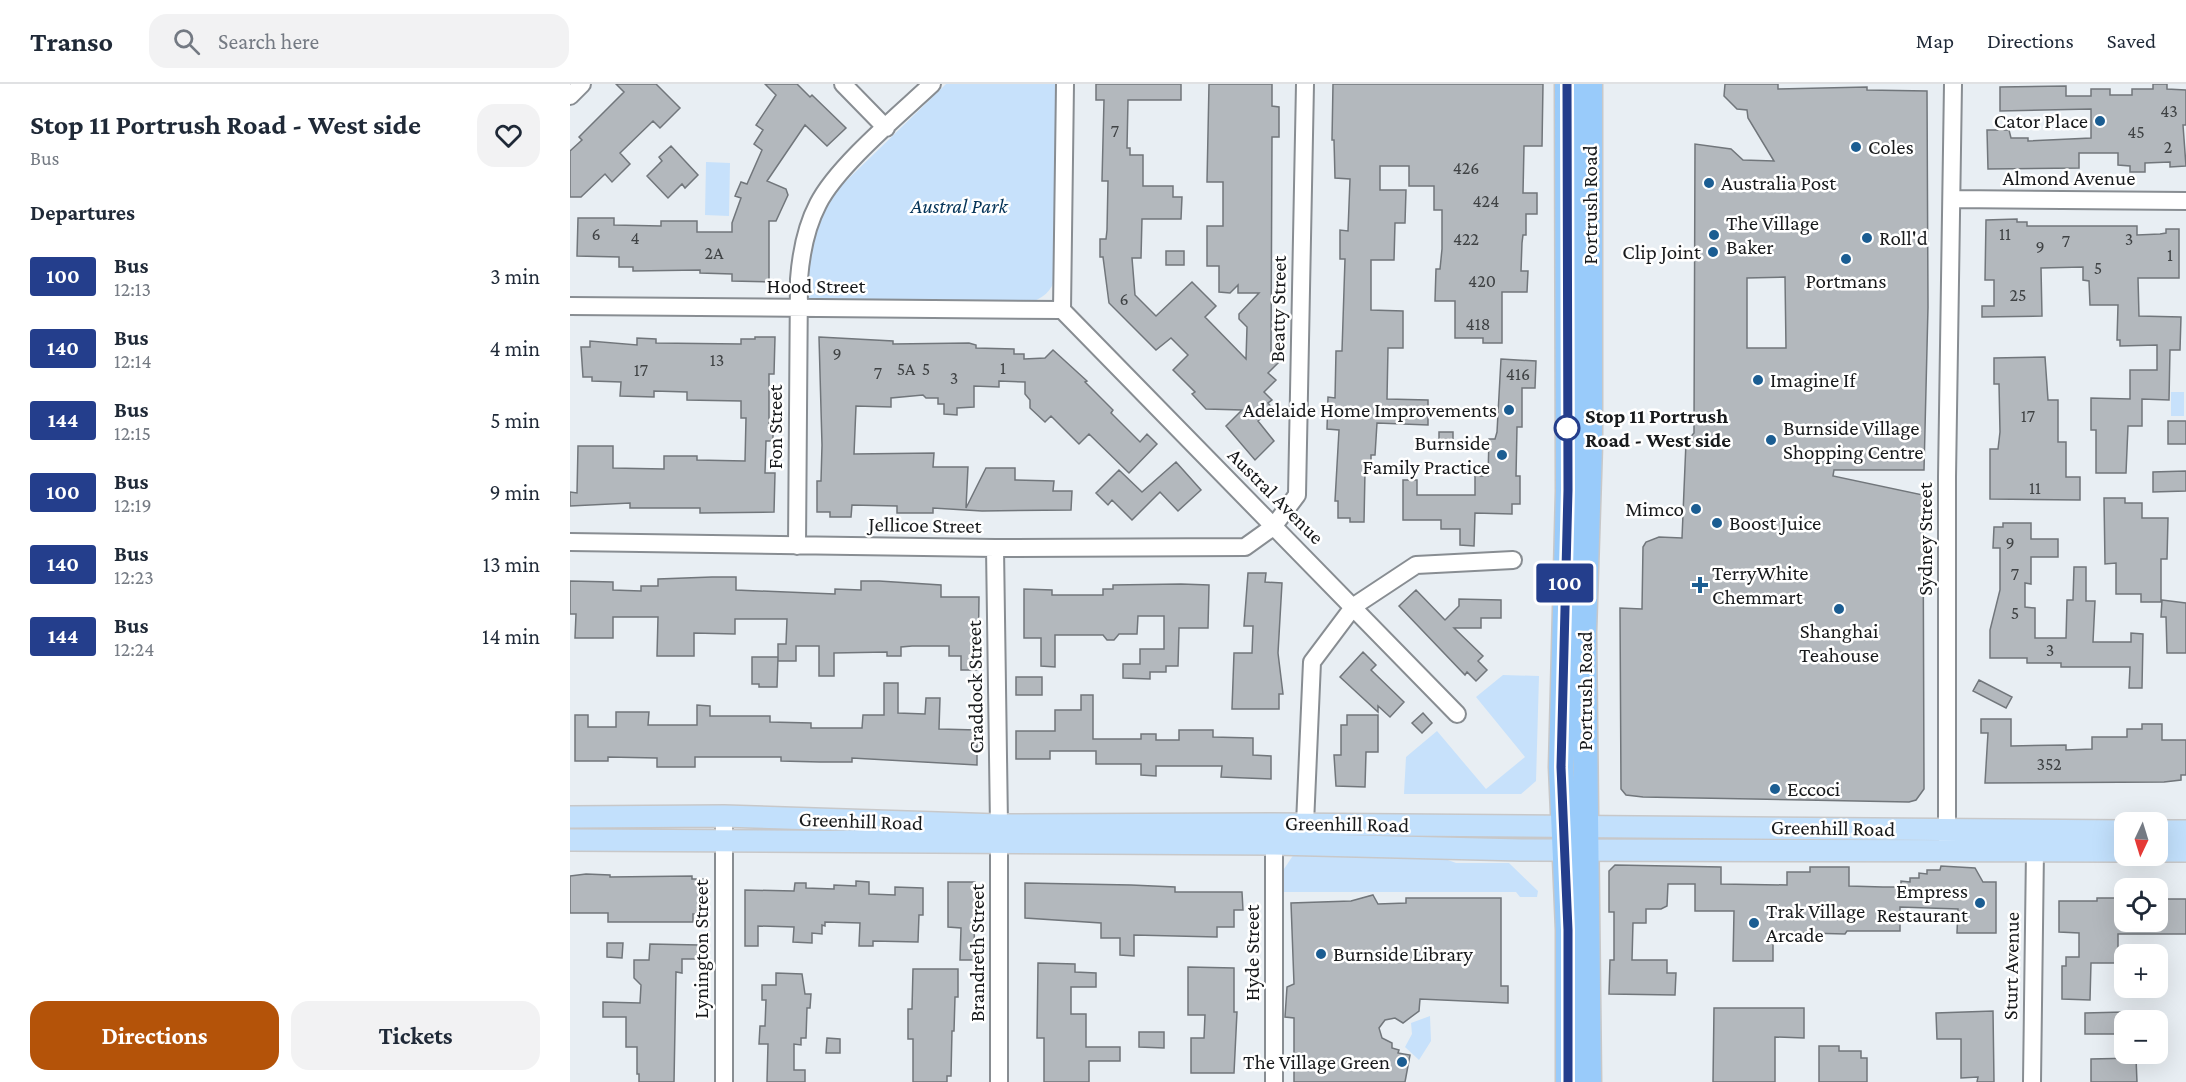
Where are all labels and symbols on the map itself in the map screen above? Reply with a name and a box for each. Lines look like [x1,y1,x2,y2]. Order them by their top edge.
house number: 43 [2160,101,2178,121]
place label: Cator Place [1994,109,2088,133]
marker: Cator Place [2093,114,2107,128]
house number: 7 [1111,121,1119,141]
house number: 45 [2127,122,2145,142]
place label: Coles [1868,135,1914,159]
house number: 2 [2164,137,2172,157]
marker: Coles [1849,140,1863,154]
street label: Portrush Road [1578,145,1602,265]
house number: 426 [1453,158,1479,178]
street label: Almond Avenue [2003,166,2135,190]
place label: Australia Post [1721,171,1837,195]
marker: Australia Post [1702,176,1716,190]
house number: 424 [1473,191,1499,211]
park label: Austral Park [909,194,1008,218]
place label: The Village Baker [1726,211,1819,259]
house number: 6 [591,224,601,244]
house number: 11 [1999,224,2011,244]
place label: Roll'd [1879,226,1928,250]
house number: 4 [630,228,640,248]
marker: The Village Baker [1707,228,1721,242]
house number: 422 [1453,229,1479,249]
house number: 3 [2125,229,2133,249]
marker: Roll'd [1860,231,1874,245]
house number: 7 [2062,231,2070,251]
house number: 9 [2035,237,2045,257]
place label: Clip Joint [1622,240,1702,264]
house number: 2A [705,243,724,263]
marker: Clip Joint [1706,245,1720,259]
house number: 1 [2167,245,2173,265]
marker: Portmans [1839,252,1853,266]
street label: Beatty Street [1265,254,1291,363]
house number: 5 [2094,258,2102,278]
place label: Portmans [1805,269,1887,293]
house number: 420 [1468,271,1496,291]
street label: Hood Street [767,274,866,298]
house number: 25 [2009,285,2027,305]
house number: 6 [1119,289,1129,309]
house number: 418 [1466,314,1490,334]
house number: 9 [832,344,842,364]
house number: 13 [710,350,724,370]
house number: 1 [1000,358,1006,378]
house number: 5A [897,359,916,379]
house number: 5 [922,359,930,379]
house number: 17 [634,360,648,380]
house number: 7 [874,363,882,383]
house number: 416 [1506,364,1530,384]
house number: 3 [950,368,958,388]
place label: Imagine If [1770,368,1857,392]
marker: Imagine If [1751,373,1765,387]
street label: Fon Street [763,384,787,469]
place label: Adelaide Home Improvements [1243,398,1497,422]
marker: Adelaide Home Improvements [1502,403,1516,417]
place label: Stop 11 Portrush Road - West side [1585,404,1731,452]
house number: 17 [2021,406,2035,426]
marker: Stop 11 Portrush Road - West side [1554,415,1580,441]
place label: Burnside Village Shopping Centre [1783,416,1923,464]
place label: Burnside Family Practice [1363,431,1490,479]
marker: Burnside Village Shopping Centre [1764,433,1778,447]
street label: Austral Avenue [1223,443,1329,549]
marker: Burnside Family Practice [1495,448,1509,462]
house number: 11 [2029,478,2041,498]
street label: Sydney Street [1913,481,1937,596]
place label: Mimco [1625,497,1684,521]
marker: Mimco [1689,502,1703,516]
place label: Boost Juice [1729,511,1821,535]
street label: Jellicoe Street [866,512,983,538]
marker: Boost Juice [1710,516,1724,530]
house number: 9 [2005,533,2015,553]
place label: TerryWhite Chemmart [1712,561,1809,609]
line badge: 100 [1530,564,1600,602]
house number: 7 [2011,564,2019,584]
marker: TerryWhite Chemmart [1693,578,1707,592]
marker: Shanghai Teahouse [1832,602,1846,616]
house number: 5 [2011,603,2019,623]
street label: Craddock Street [962,619,988,754]
place label: Shanghai Teahouse [1799,619,1879,667]
street label: Portrush Road [1573,631,1597,751]
house number: 3 [2046,640,2054,660]
house number: 352 [2036,754,2062,774]
place label: Eccoci [1787,777,1841,801]
marker: Eccoci [1768,782,1782,796]
street label: Greenhill Road [798,807,924,835]
street label: Greenhill Road [1285,811,1409,837]
north arrow [2114,812,2168,866]
street label: Greenhill Road [1771,815,1895,841]
street label: Lynington Street [689,878,713,1019]
place label: Empress Restaurant [1876,879,1969,927]
street label: Brandreth Street [965,883,989,1022]
marker: Empress Restaurant [1973,896,1987,910]
place label: Trak Village Arcade [1766,899,1865,947]
street label: Hyde Street [1240,904,1264,1001]
street label: Sturt Avenue [1998,912,2024,1020]
marker: Trak Village Arcade [1747,916,1761,930]
place label: Burnside Library [1333,942,1473,966]
marker: Burnside Library [1314,947,1328,961]
place label: The Village Green [1243,1050,1390,1074]
marker: The Village Green [1395,1055,1409,1069]

